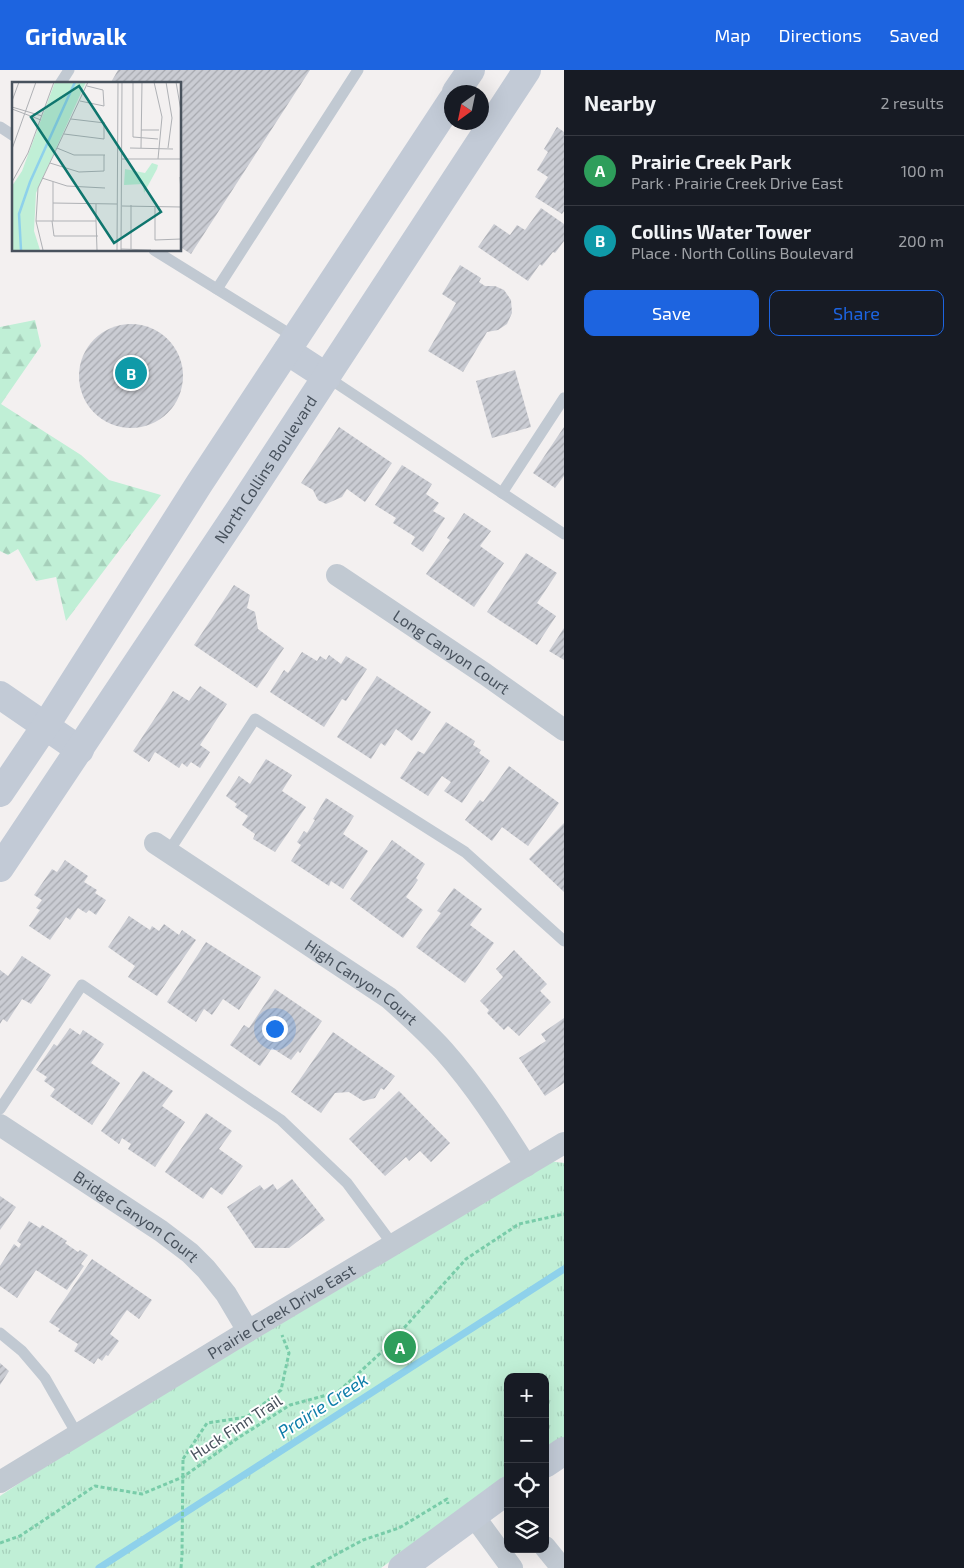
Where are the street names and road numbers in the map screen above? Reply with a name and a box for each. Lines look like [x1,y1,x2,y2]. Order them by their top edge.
street label: North Collins Boulevard [210,392,320,546]
street label: Long Canyon Court [390,605,514,698]
street label: High Canyon Court [302,935,422,1028]
street label: Bridge Canyon Court [70,1166,203,1266]
street label: Prairie Creek Drive East [204,1259,358,1363]
street label: Huck Finn Trail [186,1390,285,1463]

